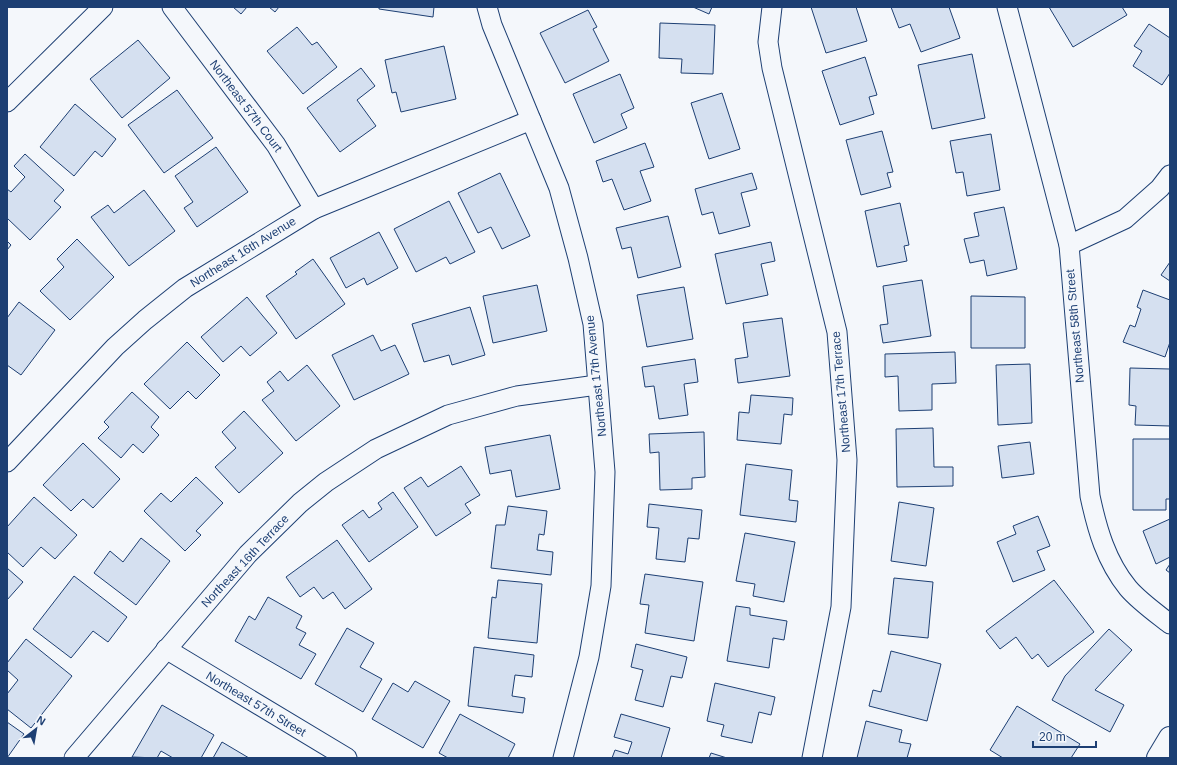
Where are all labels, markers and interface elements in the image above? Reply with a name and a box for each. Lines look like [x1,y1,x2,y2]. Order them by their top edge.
street label: Northeast 57th Court [207,57,286,155]
street label: Northeast 16th Avenue [188,214,299,290]
street label: Northeast 58th Street [1063,268,1087,383]
street label: Northeast 17th Avenue [583,314,609,437]
street label: Northeast 17th Terrace [829,330,853,453]
street label: Northeast 16th Terrace [198,511,292,610]
street label: Northeast 57th Street [204,669,309,740]
north arrow [16,709,56,749]
text: N [35,713,48,728]
scale bar [1033,723,1096,749]
text: 20 m [1039,730,1066,744]

